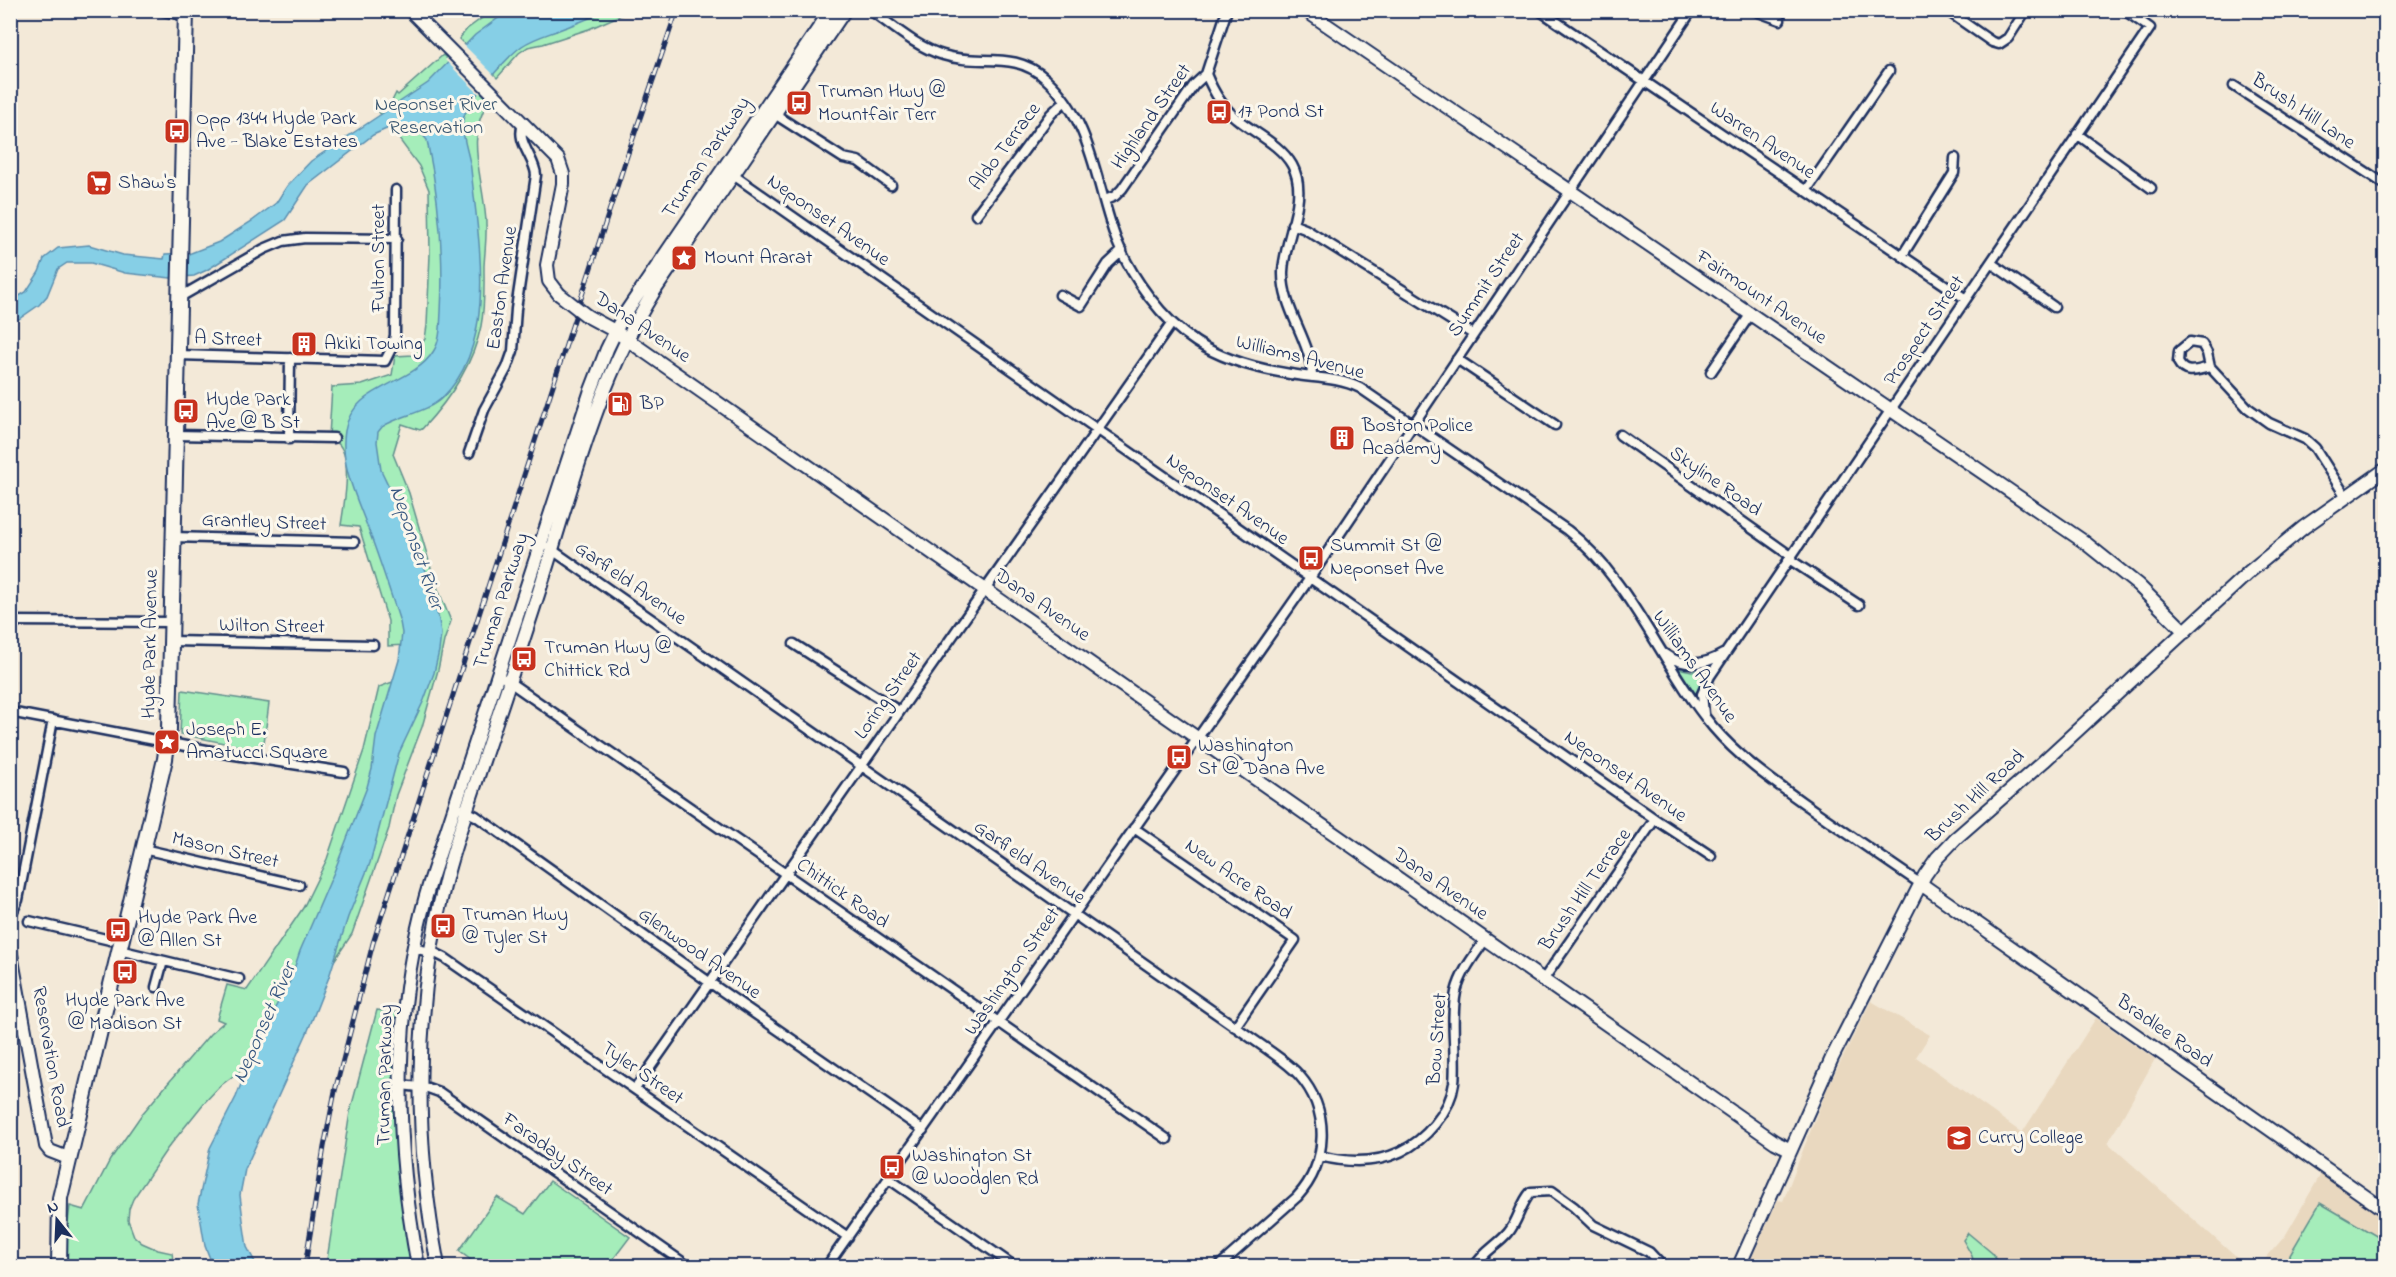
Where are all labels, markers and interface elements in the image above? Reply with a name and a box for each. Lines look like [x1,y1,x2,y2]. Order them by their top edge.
street label: Highland Street [1105,58,1200,177]
street label: Brush Hill Lane [2244,66,2361,158]
place label: Truman Hwy @ Mountfair Terr [818,78,945,130]
bus stop icon: Truman Hwy @ Mountfair Terr [784,88,814,118]
park label: Neponset River Reservation [375,91,498,143]
street label: Truman Parkway [655,91,759,225]
street label: Warren Avenue [1703,95,1821,187]
street label: Aldo Terrace [963,97,1049,197]
bus stop icon: 17 Pond St [1204,97,1234,127]
place label: 17 Pond St [1238,98,1324,127]
place label: Opp 1344 Hyde Park Ave - Blake Estates [196,105,358,157]
bus stop icon: Opp 1344 Hyde Park Ave - Blake Estates [162,116,192,146]
supermarket icon: Shaw's [84,168,114,198]
street label: Neponset Avenue [761,168,895,274]
place label: Shaw's [118,169,177,198]
street label: Fulton Street [365,203,394,313]
street label: Easton Avenue [480,224,526,352]
street label: Summit Street [1441,227,1533,343]
place icon: Mount Ararat [669,243,699,273]
street label: Fairmount Avenue [1689,243,1832,353]
place label: Mount Ararat [704,244,813,273]
street label: Prospect Street [1877,270,1973,392]
street label: Dana Avenue [587,284,696,371]
street label: A Street [194,324,263,356]
street label: Williams Avenue [1233,328,1367,388]
building icon: Akiki Towing [289,329,319,359]
place label: Akiki Towing [324,330,423,360]
place label: Hyde Park Ave @ B St [206,386,300,438]
fuel station icon: BP [605,389,635,419]
place label: BP [639,390,664,419]
bus stop icon: Hyde Park Ave @ B St [171,396,201,426]
place label: Boston Police Academy [1361,412,1473,464]
building icon: Boston Police Academy [1327,423,1357,453]
street label: Skyline Road [1663,439,1767,525]
street label: Neponset Avenue [1160,447,1294,553]
water label: Neponset River [381,482,452,616]
street label: Grantley Street [201,506,327,540]
street label: Truman Parkway [466,529,538,673]
place label: Summit St @ Neponset Ave [1330,532,1444,584]
street label: Garfield Avenue [568,535,692,633]
bus stop icon: Summit St @ Neponset Ave [1296,543,1326,573]
street label: Dana Avenue [987,562,1096,650]
street label: Hyde Park Avenue [135,569,167,719]
street label: Williams Avenue [1644,605,1744,729]
street label: Wilton Street [219,612,325,642]
place label: Truman Hwy @ Chittick Rd [544,634,671,686]
bus stop icon: Truman Hwy @ Chittick Rd [509,644,539,674]
street label: Loring Street [848,646,931,747]
place label: Joseph E. Amatucci Square [186,716,328,768]
street label: Neponset Avenue [1558,724,1692,830]
place icon: Joseph E. Amatucci Square [152,727,182,757]
place label: Washington St @ Dana Ave [1198,732,1325,784]
bus stop icon: Washington St @ Dana Ave [1164,742,1194,772]
street label: Brush Hill Road [1919,743,2032,851]
street label: Garfield Avenue [967,814,1091,912]
street label: Brush Hill Terrace [1532,823,1639,958]
street label: Mason Street [169,825,282,877]
street label: New Acre Road [1178,832,1298,928]
street label: Dana Avenue [1385,841,1494,929]
street label: Chittick Road [790,851,894,937]
place label: Truman Hwy @ Tyler St [462,901,568,953]
street label: Glenwood Avenue [632,901,767,1007]
street label: Washington Street [958,902,1069,1043]
place label: Hyde Park Ave @ Allen St [138,904,257,956]
bus stop icon: Truman Hwy @ Tyler St [428,911,458,941]
bus stop icon: Hyde Park Ave @ Allen St [103,915,133,945]
water label: Neponset River [225,956,306,1088]
bus stop icon: Hyde Park Ave @ Madison St [110,957,140,987]
street label: Reservation Road [23,984,77,1130]
place label: Hyde Park Ave @ Madison St [65,987,185,1039]
street label: Bradlee Road [2109,988,2218,1076]
street label: Bow Street [1420,992,1456,1087]
street label: Truman Parkway [370,1004,402,1146]
street label: Tyler Street [595,1035,689,1113]
street label: Faraday Street [495,1105,619,1204]
school or university icon: Curry College [1944,1123,1974,1153]
place label: Curry College [1978,1124,2083,1154]
place label: Washington St @ Woodglen Rd [912,1142,1039,1195]
bus stop icon: Washington St @ Woodglen Rd [877,1152,907,1182]
north arrow [27,1190,87,1250]
text: N [44,1194,62,1221]

